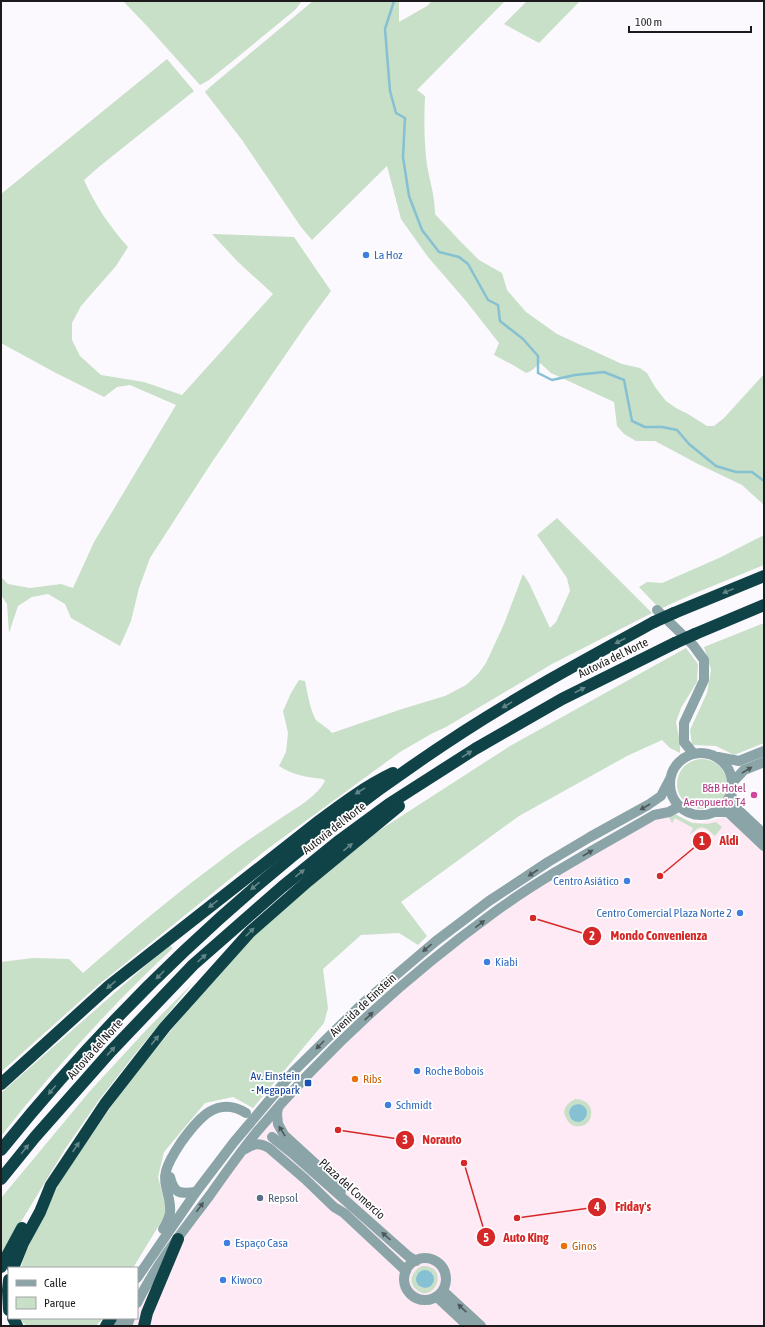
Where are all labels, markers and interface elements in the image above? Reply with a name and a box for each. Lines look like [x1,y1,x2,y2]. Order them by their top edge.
scale bar [629,8,751,34]
text: 100 m [635,15,662,29]
place label: La Hoz [374,248,403,262]
marker: La Hoz [361,250,371,260]
one-way arrow [722,588,733,594]
street label: Autovía del Norte [576,635,650,681]
one-way arrow [614,637,626,644]
one-way arrow [574,686,586,693]
one-way arrow [502,701,512,709]
one-way arrow [461,750,473,757]
one-way arrow [741,767,752,774]
place label: B&B Hotel Aeropuerto T4 [684,781,747,809]
one-way arrow [355,787,365,795]
marker: B&B Hotel Aeropuerto T4 [749,790,759,800]
street label: Autovía del Norte [300,799,368,857]
one-way arrow [639,803,650,810]
callout: Aldi [692,828,747,853]
text: Aldi [719,833,738,848]
text: 1 [699,834,705,848]
one-way arrow [343,842,353,851]
one-way arrow [583,849,594,856]
one-way arrow [294,868,305,877]
one-way arrow [527,869,538,877]
place label: Centro Asiático [553,874,619,888]
marker: Centro Asiático [622,876,632,886]
one-way arrow [250,882,261,891]
one-way arrow [207,900,218,909]
place label: Centro Comercial Plaza Norte 2 [596,906,732,920]
marker: Centro Comercial Plaza Norte 2 [735,908,745,918]
one-way arrow [474,919,485,928]
callout: Mondo Convenienza [582,923,715,948]
one-way arrow [245,928,255,937]
text: Mondo Convenienza [611,928,707,943]
text: 2 [589,929,595,943]
one-way arrow [422,944,432,953]
one-way arrow [197,954,206,963]
place label: Kiabi [495,955,518,969]
marker: Kiabi [482,957,492,967]
one-way arrow [155,970,165,980]
street label: Avenida de Einstein [327,971,399,1039]
one-way arrow [105,981,116,990]
one-way arrow [364,1011,374,1020]
street label: Autovía del Norte [64,1016,126,1082]
one-way arrow [150,1035,159,1046]
one-way arrow [315,1040,325,1050]
one-way arrow [106,1046,116,1056]
place label: Roche Bobois [425,1064,484,1078]
marker: Roche Bobois [412,1066,422,1076]
place label: Av. Einstein - Megapark [250,1069,301,1097]
place label: Ribs [363,1072,382,1086]
marker: Ribs [350,1074,360,1084]
marker: Av. Einstein - Megapark [303,1078,313,1088]
one-way arrow [47,1085,57,1095]
place label: Schmidt [396,1098,432,1112]
marker: Schmidt [383,1100,393,1110]
one-way arrow [278,1125,285,1137]
callout: Norauto [395,1127,470,1152]
text: Norauto [422,1132,462,1147]
text: 3 [402,1133,408,1147]
one-way arrow [72,1142,80,1152]
one-way arrow [21,1144,30,1155]
street label: Plaza del Comercio [316,1156,388,1222]
place label: Repsol [268,1191,299,1205]
marker: Repsol [255,1193,265,1203]
callout: Friday's [587,1194,659,1219]
text: Friday's [615,1199,651,1214]
text: 4 [593,1200,600,1214]
one-way arrow [196,1202,205,1213]
callout: Auto King [476,1225,557,1250]
text: Auto King [502,1230,549,1245]
text: 5 [483,1231,489,1245]
one-way arrow [381,1232,391,1241]
place label: Espaço Casa [235,1236,288,1250]
marker: Espaço Casa [222,1238,232,1248]
place label: Ginos [572,1239,597,1253]
marker: Ginos [559,1241,569,1251]
legend [8,1267,138,1319]
place label: Kiwoco [231,1273,263,1287]
marker: Kiwoco [218,1275,228,1285]
text: Calle [44,1276,67,1290]
text: Parque [44,1296,76,1310]
one-way arrow [457,1304,467,1313]

